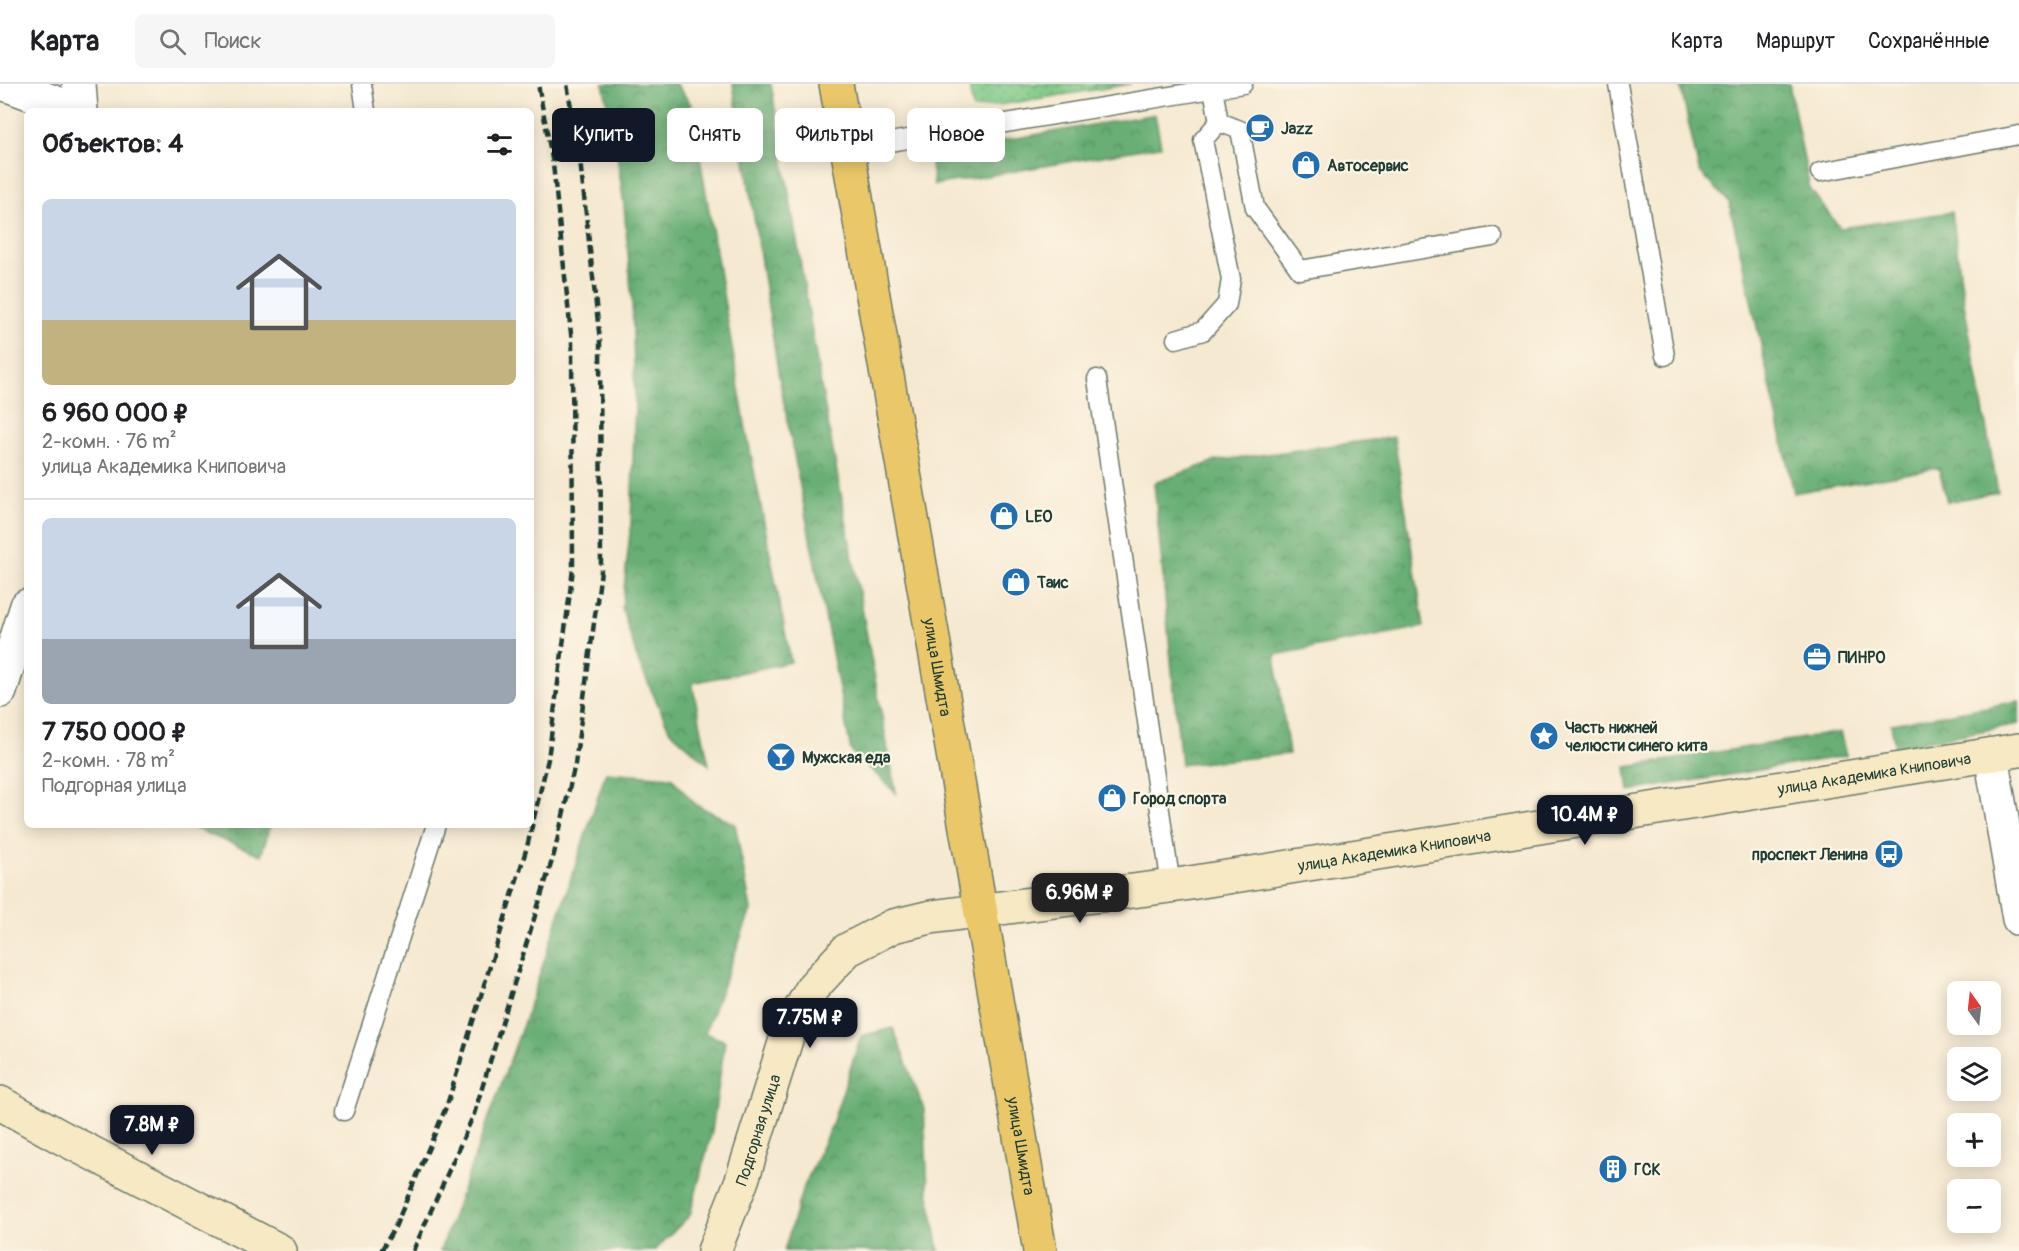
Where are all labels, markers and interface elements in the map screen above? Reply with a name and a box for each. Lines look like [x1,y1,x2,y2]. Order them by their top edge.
search box [135,14,555,68]
text: Карта [30,24,99,59]
icon: search [156,25,189,58]
text: Поиск [204,27,262,55]
text: Карта [1671,28,1723,55]
text: Маршрут [1756,28,1835,55]
text: Сохранённые [1868,28,1989,55]
chip: Купить [552,108,655,162]
chip: Снять [667,108,763,162]
chip: Фильтры [775,108,895,162]
chip: Новое [907,108,1005,162]
cafe icon: Jazz [1244,112,1276,144]
place label: Jazz [1281,119,1313,139]
text: Объектов: 4 [42,128,183,160]
icon: filters [483,128,516,161]
shop icon: Автосервис [1290,149,1322,181]
place label: Автосервис [1327,156,1409,176]
icon: home [225,238,333,346]
text: 6 960 000 ₽ [42,397,189,429]
text: 2-комн. · 76 m² [42,429,177,454]
text: улица Академика Книповича [42,454,286,479]
shop icon: LEO [988,500,1020,532]
place label: LEO [1025,507,1053,527]
icon: home [225,557,333,665]
shop icon: Таис [1000,566,1032,598]
place label: Таис [1036,573,1069,593]
street label: улица Шмидта [918,616,955,718]
office icon: ПИНРО [1801,641,1833,673]
place label: ПИНРО [1838,648,1885,668]
text: 7 750 000 ₽ [42,716,187,748]
place label: Часть нижней челюсти синего кита [1565,718,1708,756]
place icon: Часть нижней челюсти синего кита [1528,720,1560,752]
bar icon: Мужская еда [765,741,797,773]
text: 2-комн. · 78 m² [42,748,175,773]
place label: Мужская еда [802,748,891,768]
street label: улица Академика Книповича [1775,749,1972,800]
text: Подгорная улица [42,773,187,798]
shop icon: Город спорта [1096,782,1128,814]
place label: Город спорта [1133,789,1227,809]
pin: 10.4M ₽ [1530,795,1640,846]
text: 10.4M ₽ [1551,802,1619,827]
street label: улица Академика Книповича [1295,826,1492,877]
bus stop icon: проспект Ленина [1873,838,1905,870]
place label: проспект Ленина [1752,845,1869,865]
pin: 6.96M ₽ [1025,873,1135,924]
text: 6.96M ₽ [1046,880,1114,905]
north arrow [1947,981,2001,1035]
map controls [1947,981,2001,1233]
pin: 7.75M ₽ [755,998,865,1049]
text: 7.75M ₽ [776,1005,844,1030]
button: layers [1947,1047,2001,1101]
street label: Подгорная улица [732,1072,786,1189]
street label: улица Шмидта [1002,1094,1039,1197]
pin: 7.8M ₽ [103,1105,201,1156]
text: 7.8M ₽ [124,1112,180,1137]
button: + [1947,1113,2001,1167]
building icon: ГСК [1597,1153,1629,1185]
place label: ГСК [1634,1160,1661,1180]
button: − [1947,1179,2001,1233]

